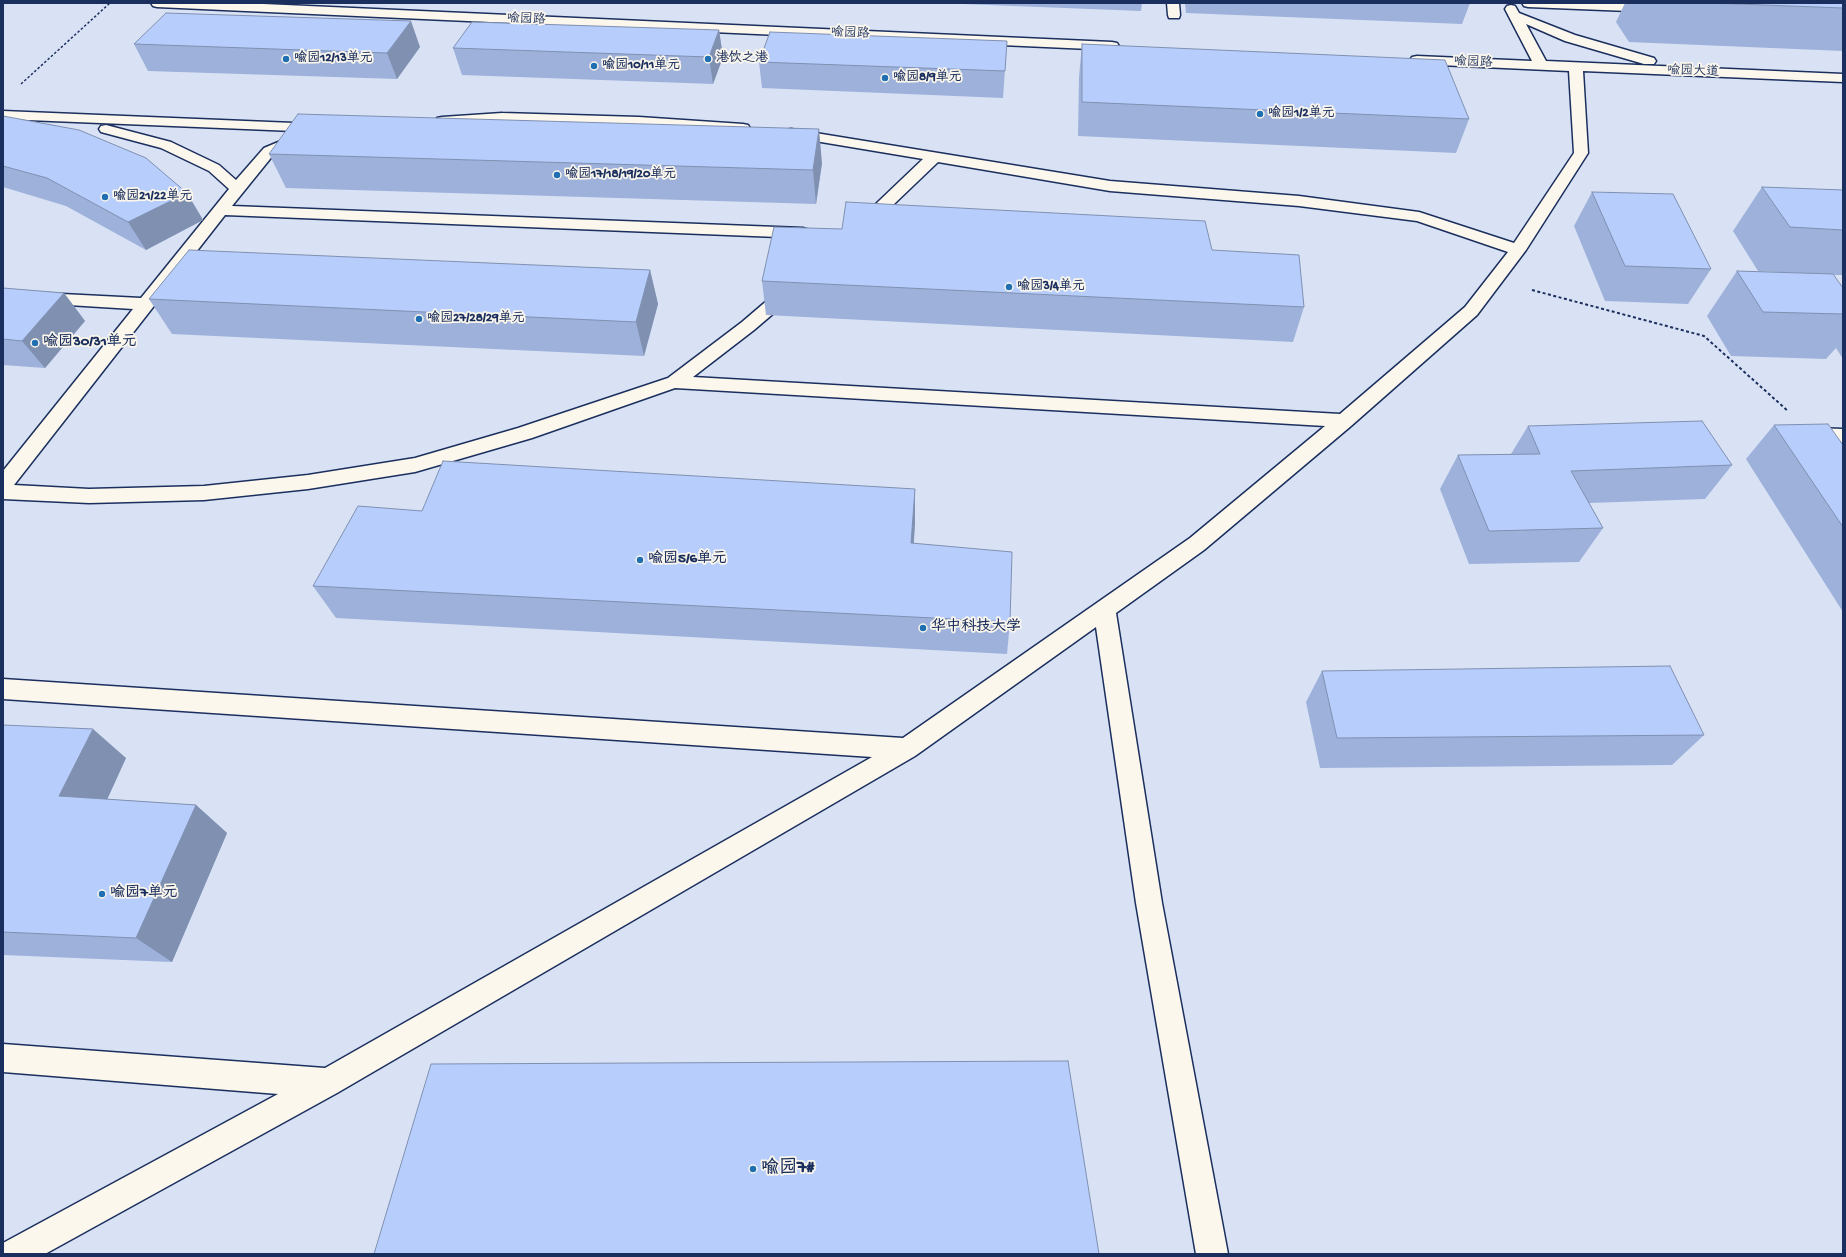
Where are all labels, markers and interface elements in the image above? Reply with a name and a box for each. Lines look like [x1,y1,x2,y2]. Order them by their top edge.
street label: 喻园路 [506,11,546,29]
street label: 喻园路 [830,25,870,43]
place label: 喻园12/13单元 [294,51,373,67]
place label: 港饮之港 [716,51,768,67]
marker: 喻园12/13单元 [281,54,291,64]
marker: 港饮之港 [703,54,713,64]
street label: 喻园路 [1453,54,1493,72]
place label: 喻园10/11单元 [602,58,680,74]
marker: 喻园10/11单元 [589,61,599,71]
street label: 喻园大道 [1667,63,1719,81]
place label: 喻园8/9单元 [893,70,962,86]
marker: 喻园8/9单元 [880,73,890,83]
place label: 喻园1/2单元 [1268,106,1335,122]
marker: 喻园1/2单元 [1255,109,1265,119]
place label: 喻园17/18/19/20单元 [565,167,676,183]
marker: 喻园17/18/19/20单元 [552,170,562,180]
place label: 喻园21/22单元 [113,189,192,205]
marker: 喻园21/22单元 [100,192,110,202]
place label: 喻园3/4单元 [1017,279,1085,295]
marker: 喻园3/4单元 [1004,282,1014,292]
place label: 喻园27/28/29单元 [427,311,525,327]
marker: 喻园27/28/29单元 [414,314,424,324]
place label: 喻园30/31单元 [43,334,137,352]
marker: 喻园30/31单元 [30,338,40,348]
place label: 喻园5/6单元 [648,551,727,569]
marker: 喻园5/6单元 [635,555,645,565]
place label: 华中科技大学 [931,619,1021,637]
marker: 华中科技大学 [918,623,928,633]
place label: 喻园7单元 [110,885,178,903]
marker: 喻园7单元 [97,889,107,899]
place label: 喻园7# [761,1158,815,1180]
marker: 喻园7# [748,1164,758,1174]

